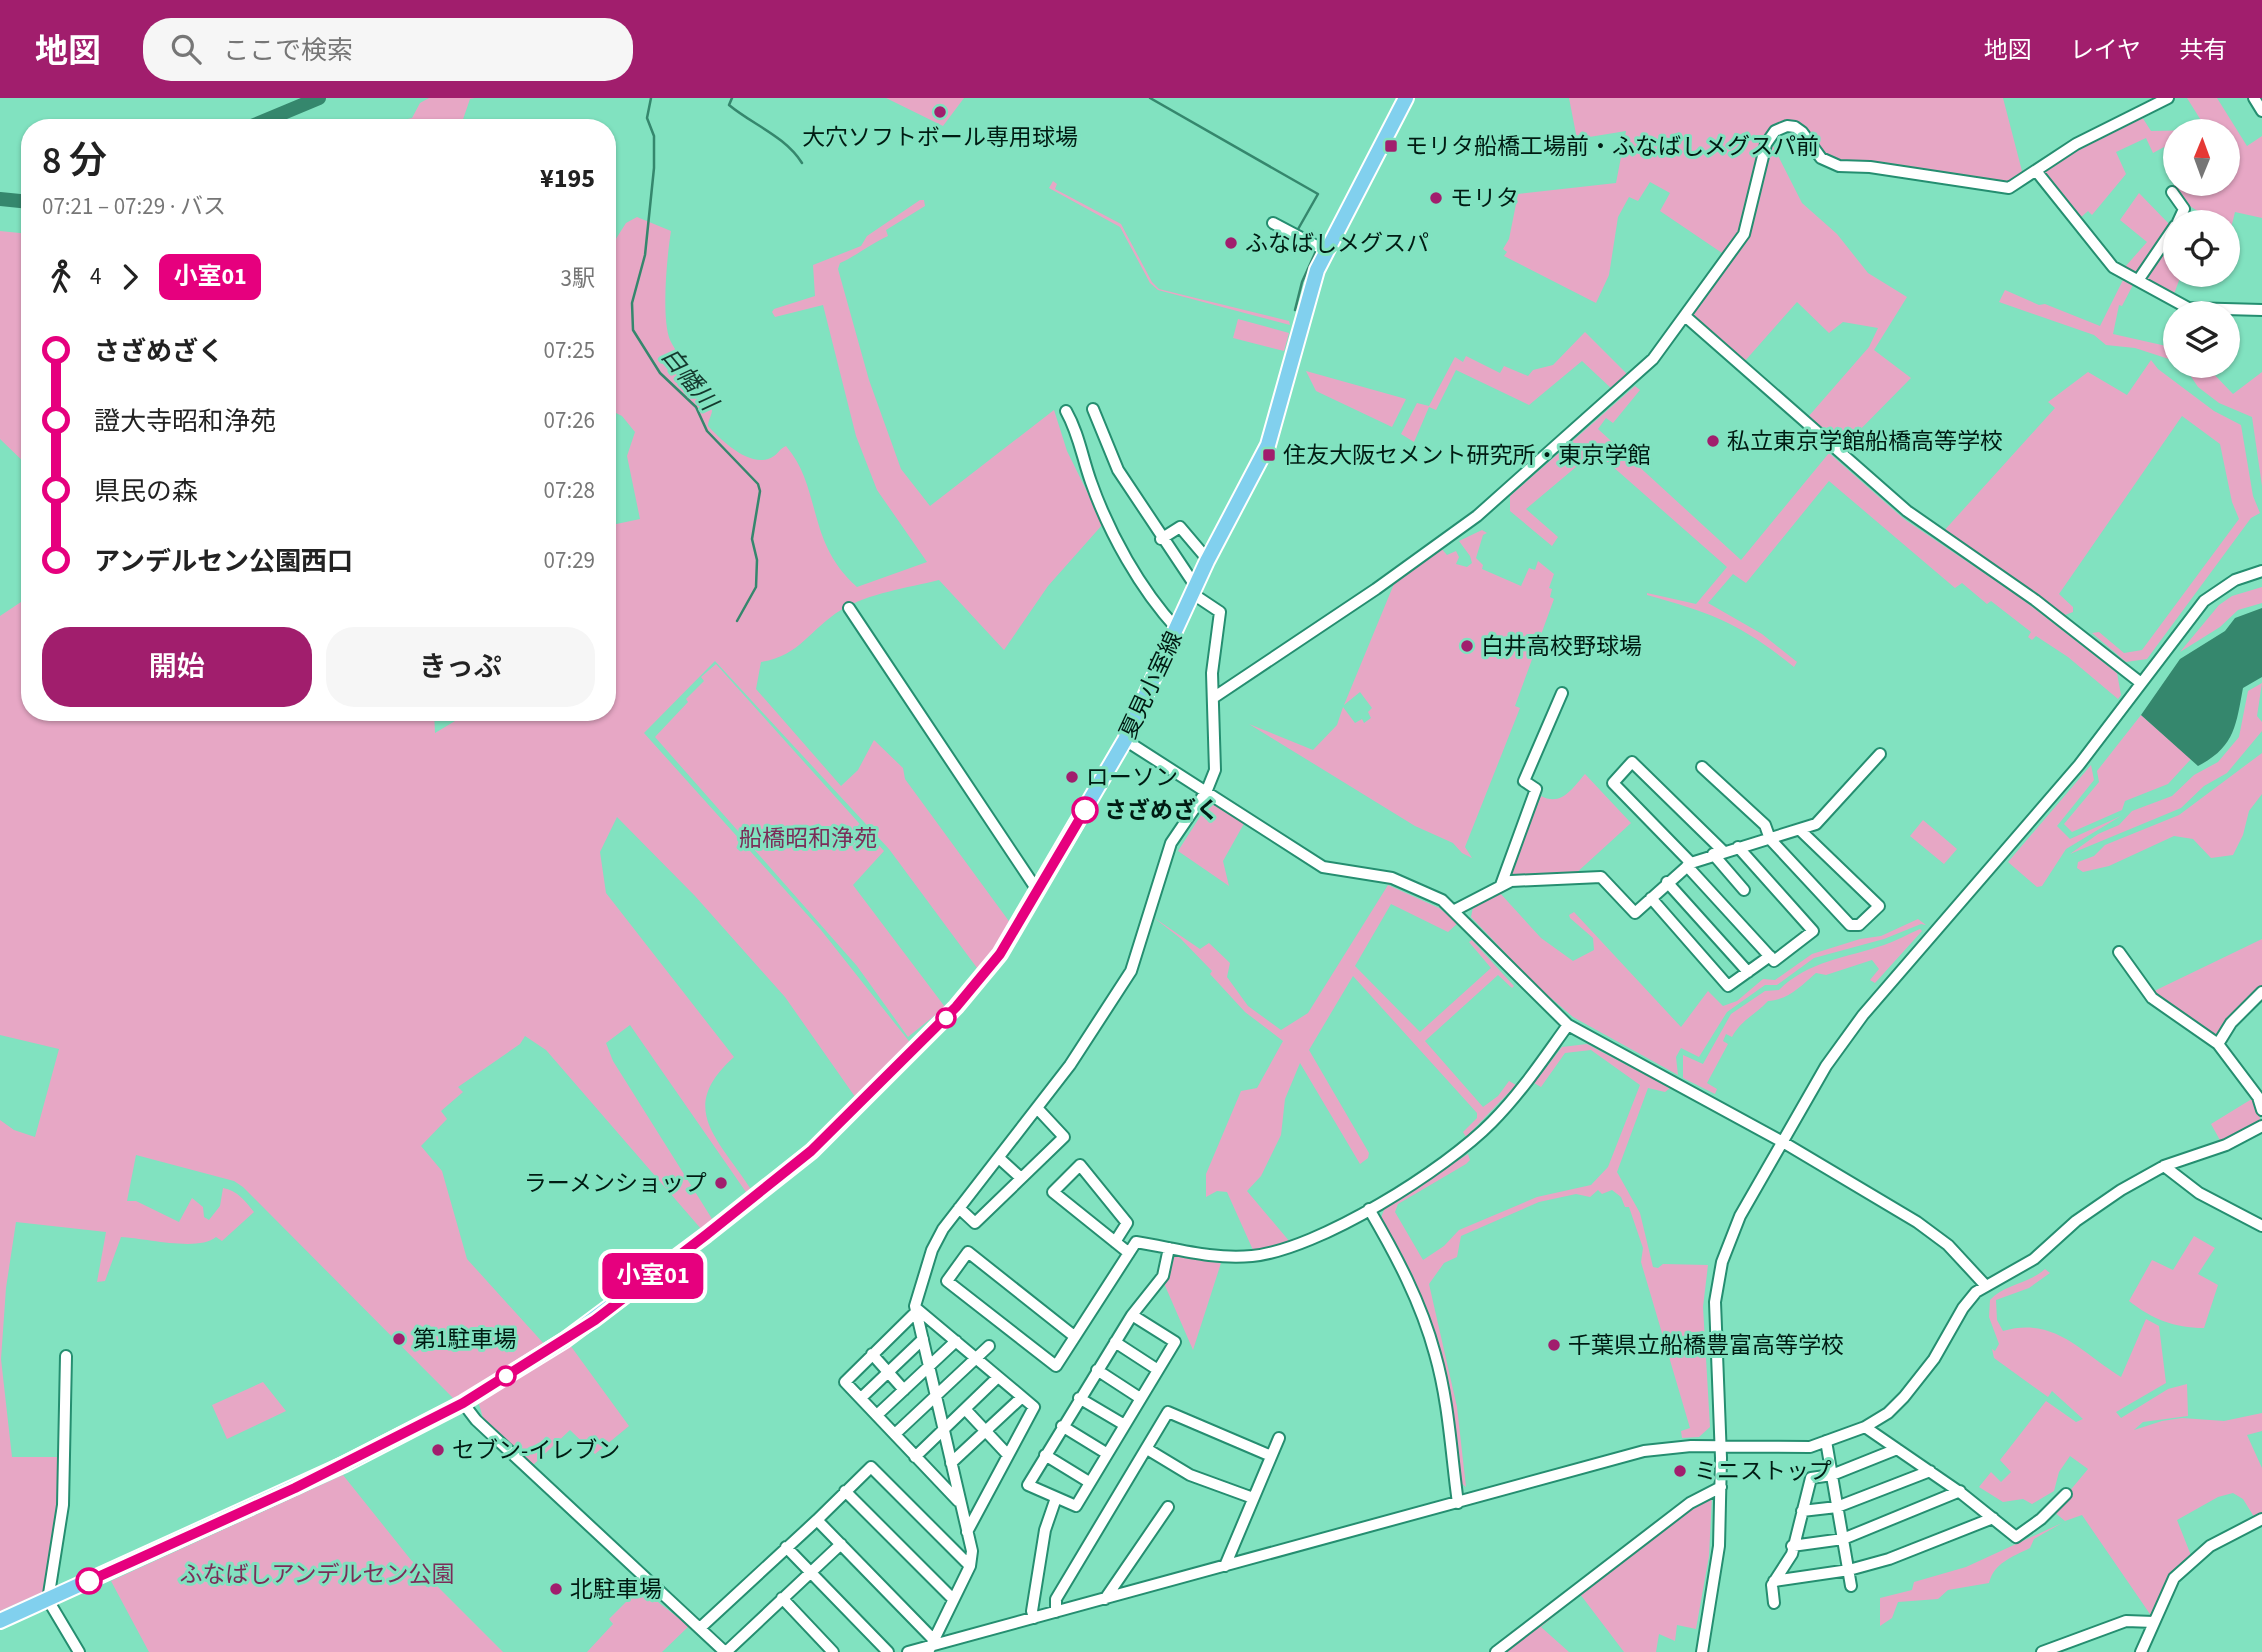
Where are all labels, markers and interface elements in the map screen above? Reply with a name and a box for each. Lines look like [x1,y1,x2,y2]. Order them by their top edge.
search box [143,18,633,81]
text: 地図 [35,28,101,75]
icon: search [167,30,205,68]
text: ここで検索 [223,32,353,69]
text: 地図 [1984,33,2032,68]
text: レイヤ [2070,33,2141,68]
text: 共有 [2179,33,2227,68]
marker: 大穴ソフトボール専用球場 [932,104,948,120]
north arrow [2163,119,2240,196]
map controls [2163,119,2240,378]
place label: 大穴ソフトボール専用球場 [802,121,1078,154]
place label: モリタ船橋工場前・ふなばしメグスパ前 [1405,130,1819,163]
text: 8 分 [42,134,107,188]
marker: モリタ船橋工場前・ふなばしメグスパ前 [1383,138,1399,154]
text: ¥195 [540,160,595,197]
place label: モリタ [1450,182,1519,215]
text: 07:21 – 07:29 · バス [42,190,226,223]
marker: モリタ [1428,190,1444,206]
button: locate [2163,210,2240,287]
place label: ふなばしメグスパ [1245,227,1429,260]
marker: ふなばしメグスパ [1223,235,1239,251]
icon: walk [42,258,80,296]
icon: forward [111,258,149,296]
text: 小室01 [173,259,247,294]
text: 4 [90,260,101,293]
text: 3駅 [561,262,595,295]
button: layers [2163,301,2240,378]
text: さざめざく [94,333,224,370]
text: 07:25 [544,334,595,367]
water label: 白幡川 [653,340,727,420]
text: 證大寺昭和浄苑 [94,403,276,440]
text: 07:26 [544,404,595,437]
place label: 私立東京学館船橋高等学校 [1727,425,2003,458]
marker: 私立東京学館船橋高等学校 [1705,433,1721,449]
place label: 住友大阪セメント研究所・東京学館 [1283,439,1651,472]
marker: 住友大阪セメント研究所・東京学館 [1261,447,1277,463]
text: 県民の森 [94,473,198,510]
text: 07:28 [544,474,595,507]
text: アンデルセン公園西口 [94,543,353,580]
text: 07:29 [544,544,595,577]
street label: 夏見小室線 [1112,626,1190,744]
button: 開始 [42,627,312,707]
button: きっぷ [326,627,595,707]
place label: 白井高校野球場 [1481,630,1642,663]
marker: 白井高校野球場 [1459,638,1475,654]
place label: ローソン [1086,761,1178,794]
marker: ローソン [1064,769,1080,785]
place label: さざめざく [1104,794,1219,827]
marker: さざめざく [1072,797,1098,823]
park label: 船橋昭和浄苑 [739,822,877,855]
unlabelled marker [936,1008,956,1028]
place label: ラーメンショップ [524,1167,707,1200]
marker: ラーメンショップ [713,1175,729,1191]
line badge: 小室01 [604,1253,702,1299]
text: 小室01 [616,1258,690,1293]
place label: 第1駐車場 [413,1323,516,1356]
place label: 千葉県立船橋豊富高等学校 [1568,1329,1844,1362]
marker: 第1駐車場 [391,1331,407,1347]
marker: 千葉県立船橋豊富高等学校 [1546,1337,1562,1353]
unlabelled marker [496,1366,516,1386]
place label: セブン-イレブン [452,1434,620,1467]
marker: セブン-イレブン [430,1442,446,1458]
place label: ミニストップ [1694,1455,1832,1488]
marker: ミニストップ [1672,1463,1688,1479]
park label: ふなばしアンデルセン公園 [179,1558,455,1591]
unlabelled marker [76,1568,102,1594]
place label: 北駐車場 [570,1573,662,1606]
marker: 北駐車場 [548,1581,564,1597]

